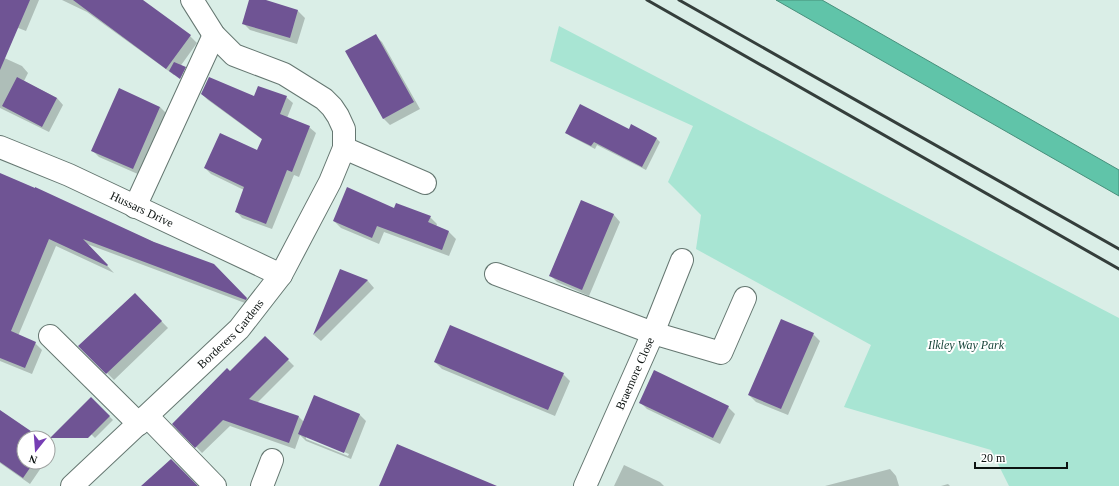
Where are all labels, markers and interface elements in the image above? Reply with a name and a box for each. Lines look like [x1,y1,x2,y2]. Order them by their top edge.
street label: Hussars Drive [108,188,176,230]
street label: Borderers Gardens [195,296,267,371]
street label: Braemore Close [613,335,657,412]
park label: Ilkley Way Park [927,338,1005,352]
north arrow [16,430,56,470]
scale bar [975,444,1067,470]
text: 20 m [981,451,1006,465]
text: N [27,453,39,466]

